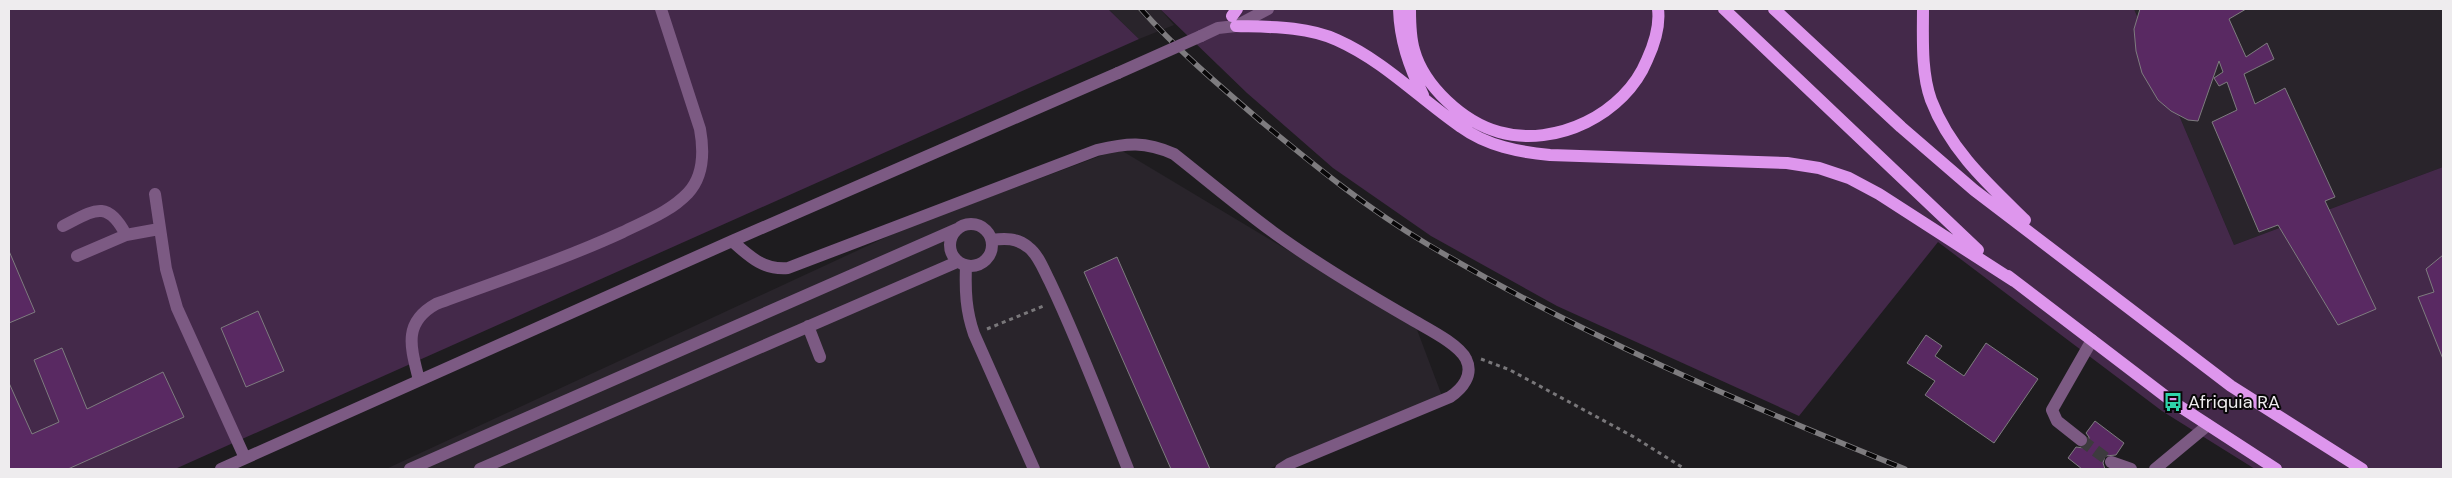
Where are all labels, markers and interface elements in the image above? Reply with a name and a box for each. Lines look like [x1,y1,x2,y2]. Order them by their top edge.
place label: Afriquia RA [2188,390,2280,414]
bus stop icon: Afriquia RA [2162,391,2184,413]

